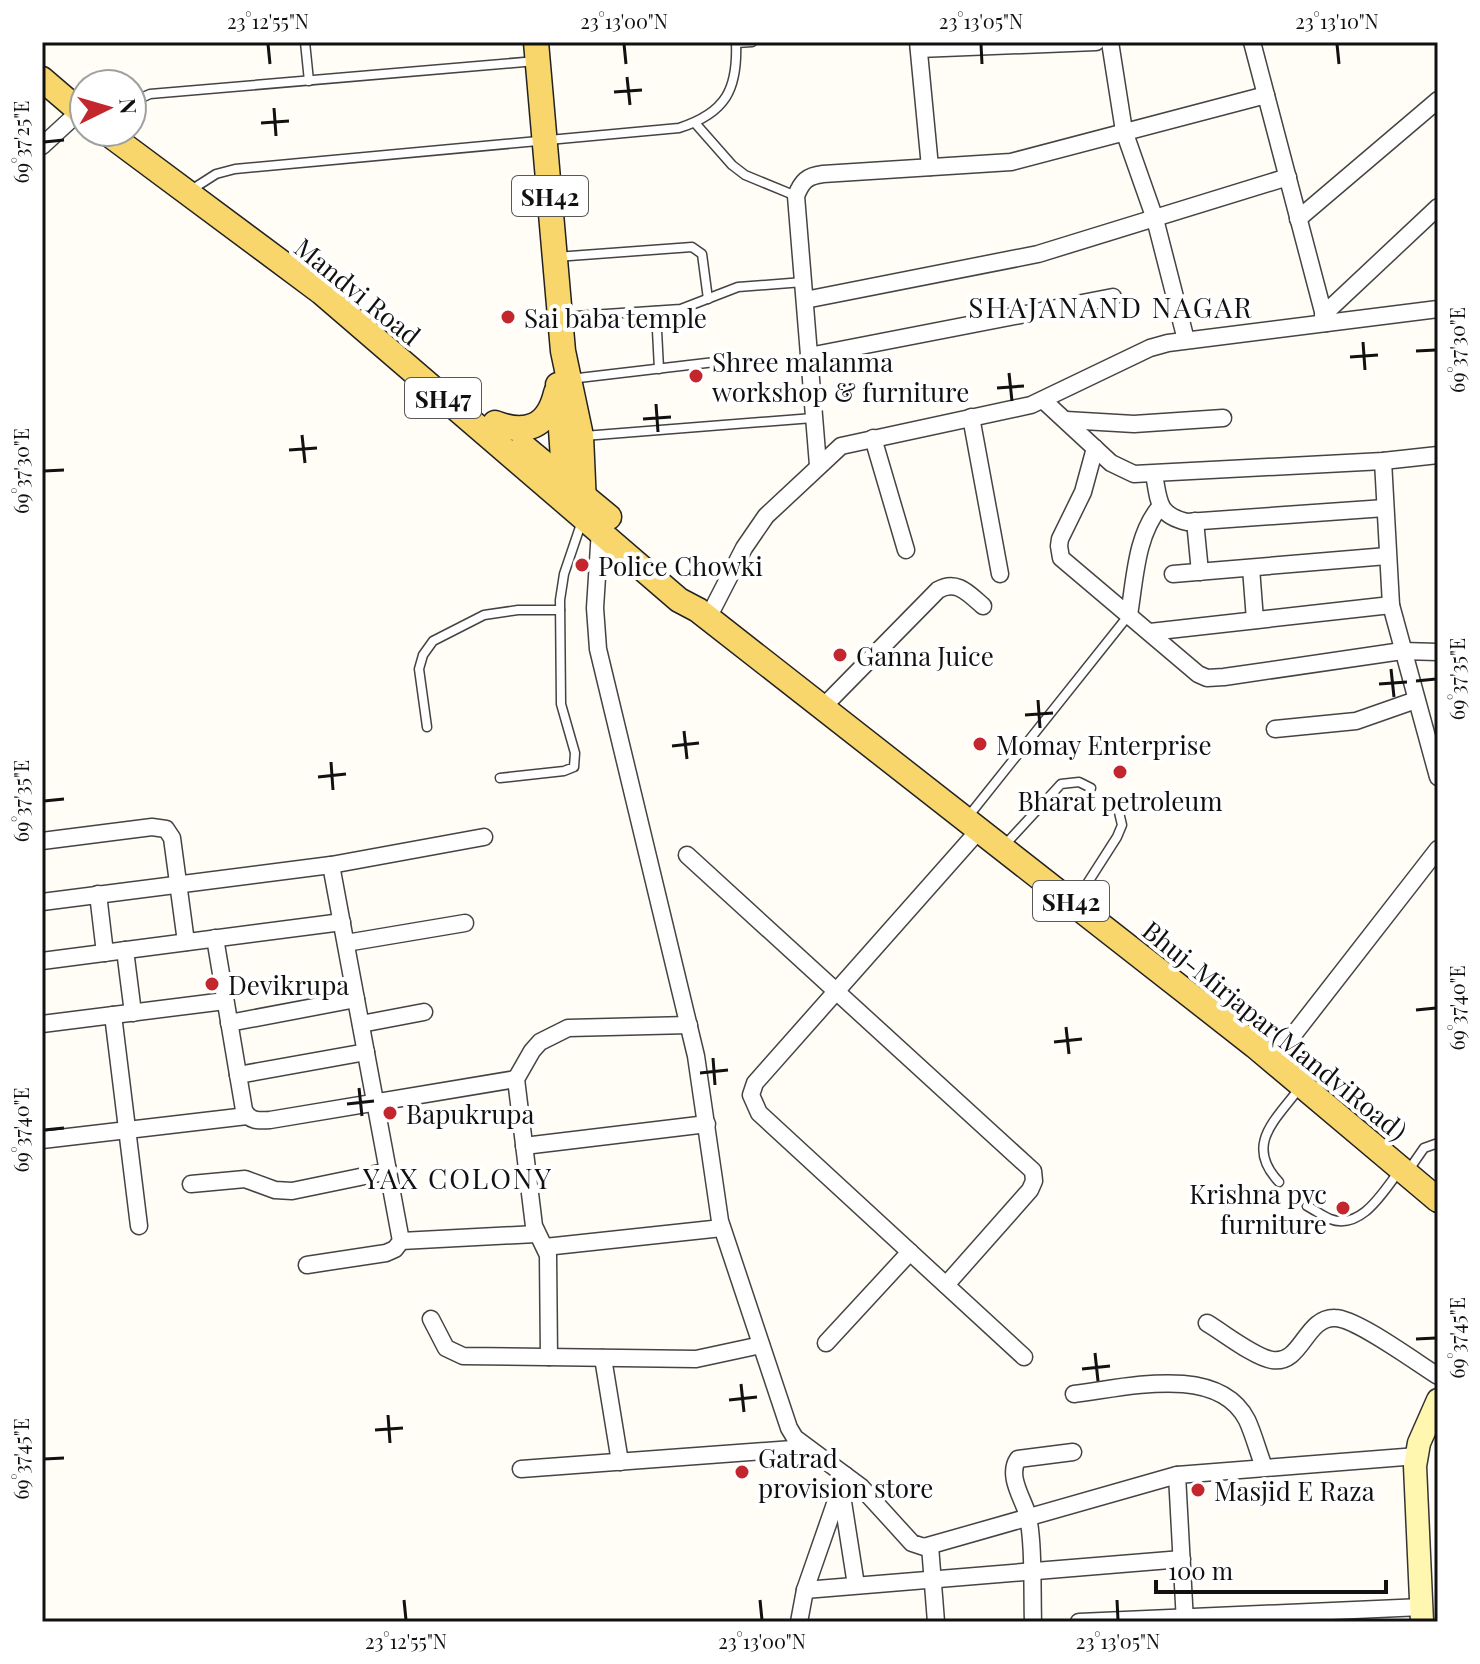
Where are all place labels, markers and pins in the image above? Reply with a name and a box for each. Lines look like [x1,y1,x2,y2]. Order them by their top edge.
place label: Sai baba temple [524,300,707,335]
marker: Sai baba temple [499,308,517,326]
place label: Shree malanma workshop & furniture [712,344,969,409]
marker: Shree malanma workshop & furniture [687,367,705,385]
place label: Police Chowki [598,548,763,583]
marker: Police Chowki [573,556,591,574]
place label: Ganna Juice [856,638,994,673]
marker: Ganna Juice [831,646,849,664]
place label: Momay Enterprise [996,727,1212,762]
marker: Momay Enterprise [971,735,989,753]
marker: Bharat petroleum [1111,763,1129,781]
place label: Bharat petroleum [1018,783,1222,818]
place label: Devikrupa [228,967,349,1002]
marker: Devikrupa [203,975,221,993]
place label: Bapukrupa [406,1096,534,1131]
marker: Bapukrupa [381,1104,399,1122]
place label: Krishna pvc furniture [1189,1176,1327,1241]
marker: Krishna pvc furniture [1334,1199,1352,1217]
place label: Gatrad provision store [758,1440,933,1505]
marker: Gatrad provision store [733,1463,751,1481]
place label: Masjid E Raza [1214,1473,1375,1508]
marker: Masjid E Raza [1189,1481,1207,1499]

